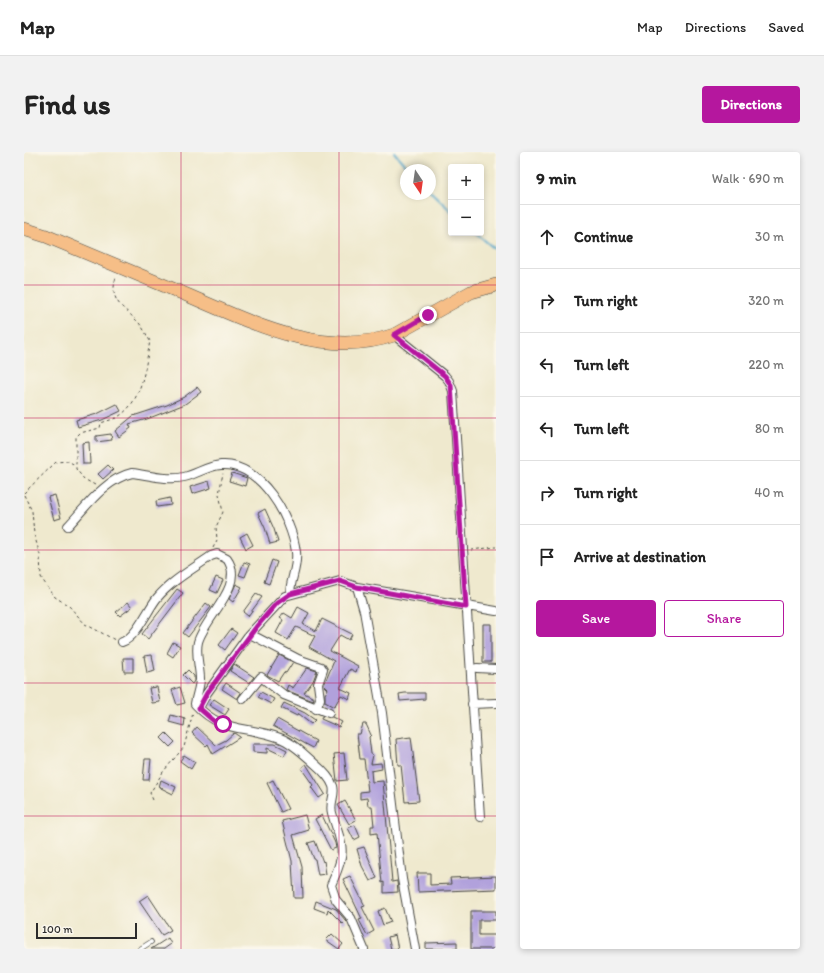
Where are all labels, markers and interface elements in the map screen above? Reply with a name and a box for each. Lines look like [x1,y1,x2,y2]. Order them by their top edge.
text: Map [20,16,55,39]
text: Map [637,19,663,36]
text: Directions [685,19,746,36]
text: Saved [768,19,804,36]
button: Directions [702,86,800,123]
text: Find us [24,87,111,121]
north arrow [400,164,436,200]
map controls [448,164,484,236]
button: + [448,164,484,200]
text: 9 min [536,168,576,188]
text: Walk · 690 m [712,171,784,186]
button: − [448,200,484,236]
icon: ahead [536,226,558,248]
text: Continue [574,228,633,246]
text: 30 m [755,229,784,244]
icon: right [536,290,558,312]
text: Turn right [574,292,638,310]
text: 320 m [748,293,784,308]
route end [419,306,437,324]
icon: left [536,354,558,376]
text: Turn left [574,356,629,374]
text: 220 m [748,357,784,372]
icon: left [536,418,558,440]
text: Turn left [574,420,629,438]
text: 80 m [755,421,784,436]
icon: right [536,482,558,504]
text: Turn right [574,484,638,502]
text: 40 m [754,485,784,500]
icon: arrive [536,546,558,568]
text: Arrive at destination [574,548,706,566]
button: Save [536,600,656,637]
button: Share [664,600,784,637]
route start [214,715,232,733]
scale bar [36,921,137,940]
text: 100 m [42,923,72,936]

